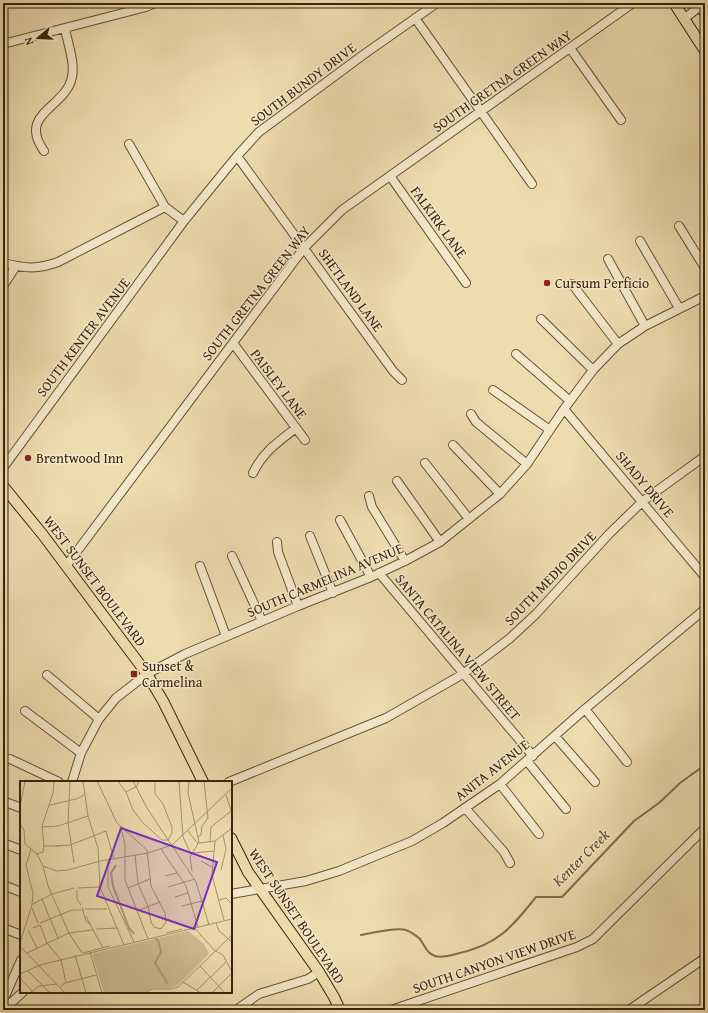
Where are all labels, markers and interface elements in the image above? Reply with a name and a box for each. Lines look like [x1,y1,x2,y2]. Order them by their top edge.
north arrow [18,18,58,58]
street label: SOUTH GRETNA GREEN WAY [428,25,576,137]
text: N [20,35,37,47]
street label: SOUTH BUNDY DRIVE [246,38,360,130]
street label: FALKIRK LANE [406,182,472,262]
street label: SOUTH GRETNA GREEN WAY [197,221,315,365]
street label: SHETLAND LANE [314,244,388,336]
street label: SOUTH KENTER AVENUE [32,273,134,401]
place label: Cursum Perficio [555,273,649,293]
marker: Cursum Perficio [542,278,552,288]
street label: PAISLEY LANE [246,345,312,423]
street label: SHADY DRIVE [611,446,679,522]
place label: Brentwood Inn [36,448,124,468]
marker: Brentwood Inn [23,453,33,463]
street label: WEST SUNSET BOULEVARD [39,511,151,651]
street label: SOUTH MEDIO DRIVE [499,526,601,630]
street label: SOUTH CARMELINA AVENUE [244,538,406,622]
street label: SANTA CATALINA VIEW STREET [391,569,525,725]
place label: Sunset & Carmelina [142,656,203,692]
marker: Sunset & Carmelina [129,669,139,679]
street label: ANITA AVENUE [451,735,533,805]
inset map [20,781,232,993]
water label: Kenter Creek [547,824,614,892]
street label: WEST SUNSET BOULEVARD [244,844,350,988]
street label: SOUTH CANYON VIEW DRIVE [410,924,578,998]

